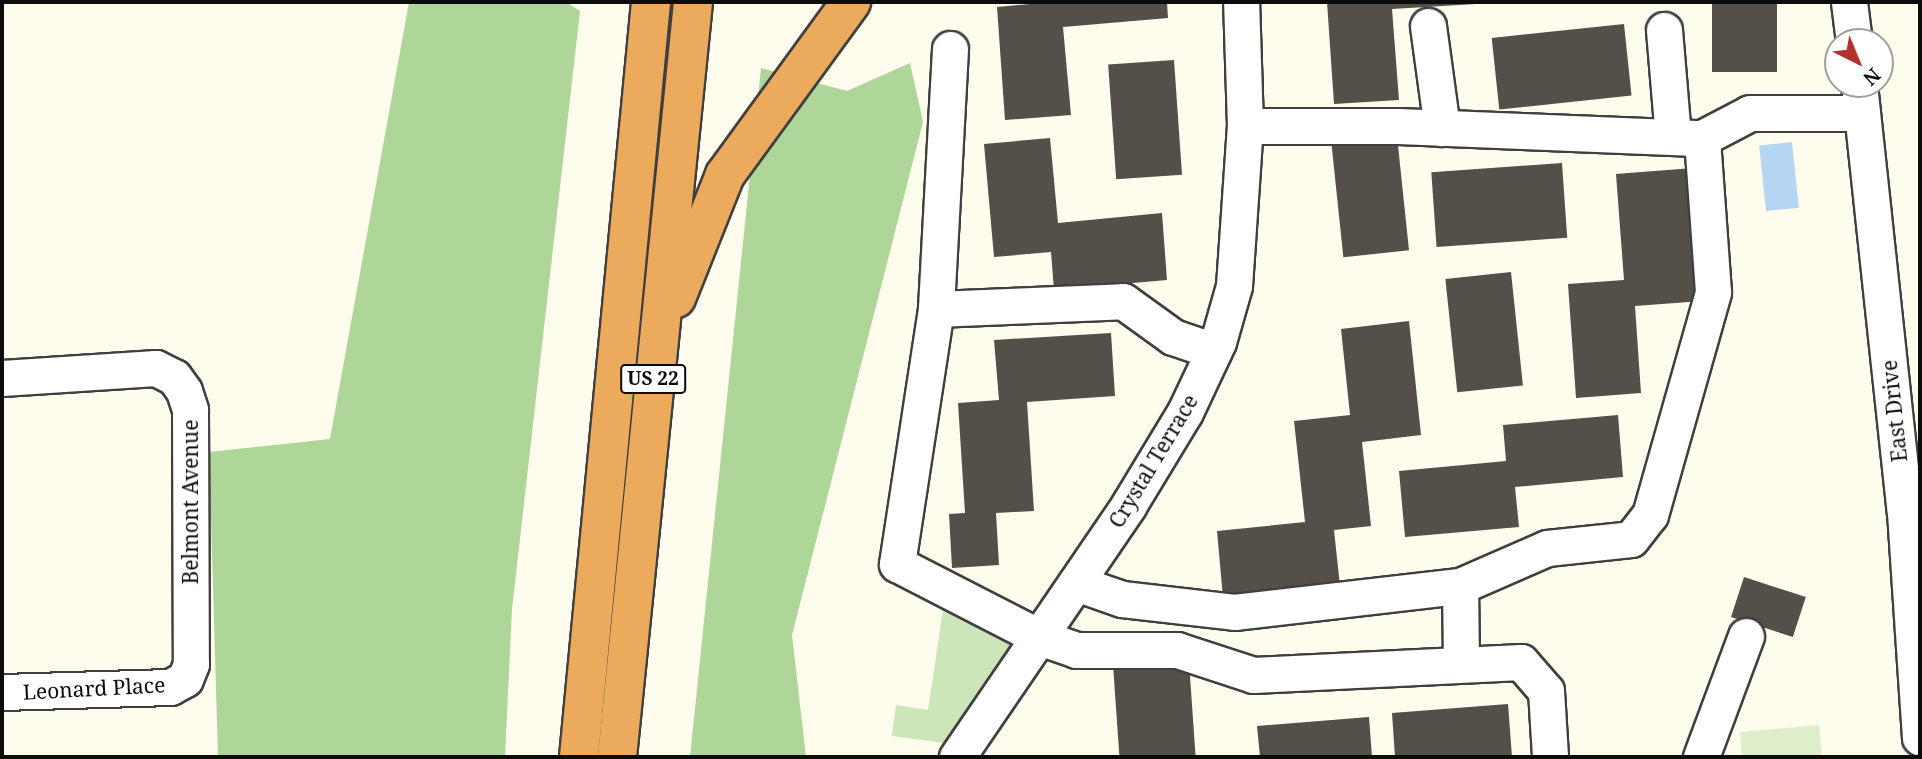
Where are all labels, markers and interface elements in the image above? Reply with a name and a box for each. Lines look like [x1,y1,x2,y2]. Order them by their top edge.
north arrow [1824,28,1894,98]
text: N [1858,62,1886,92]
street label: East Drive [1876,359,1912,463]
road number: US 22 [620,364,686,394]
street label: Crystal Terrace [1103,390,1203,532]
street label: Belmont Avenue [177,420,203,584]
street label: Leonard Place [22,672,166,704]

